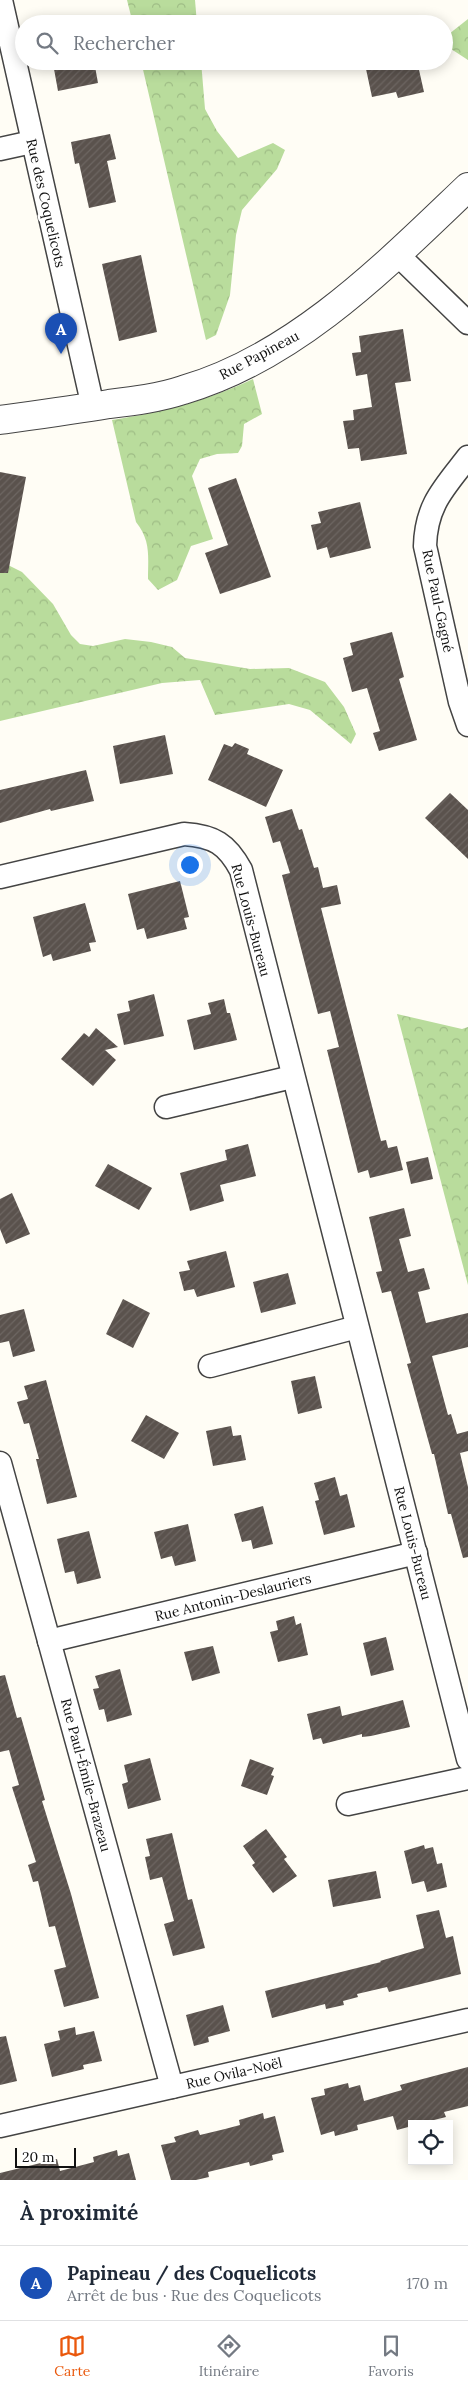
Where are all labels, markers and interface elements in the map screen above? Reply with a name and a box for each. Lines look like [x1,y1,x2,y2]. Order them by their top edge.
search box [15,15,453,70]
icon: search [33,29,61,57]
text: Rechercher [73,31,175,55]
street label: Rue des Coquelicots [22,137,70,269]
pin: A [45,313,77,354]
street label: Rue Papineau [216,326,302,384]
street label: Rue Paul-Gagné [418,548,458,654]
your location [177,852,203,878]
street label: Rue Louis-Bureau [227,862,275,978]
street label: Rue Louis-Bureau [390,1485,436,1601]
street label: Rue Antonin-Deslauriers [153,1569,313,1625]
street label: Rue Paul-Émile-Brazeau [57,1696,115,1854]
street label: Rue Ovila-Noël [184,2053,284,2093]
map controls [408,2120,453,2165]
button: locate [408,2120,453,2165]
scale bar [15,2145,76,2168]
text: 20 m [22,2148,54,2166]
text: À proximité [20,2199,138,2226]
text: Papineau / des Coquelicots [67,2261,316,2285]
text: A [31,2273,41,2293]
text: 170 m [406,2273,448,2293]
text: Arrêt de bus · Rue des Coquelicots [67,2285,321,2305]
tab: Carte [54,2332,90,2380]
tab: Itinéraire [199,2332,259,2380]
tab: Favoris [368,2332,414,2380]

